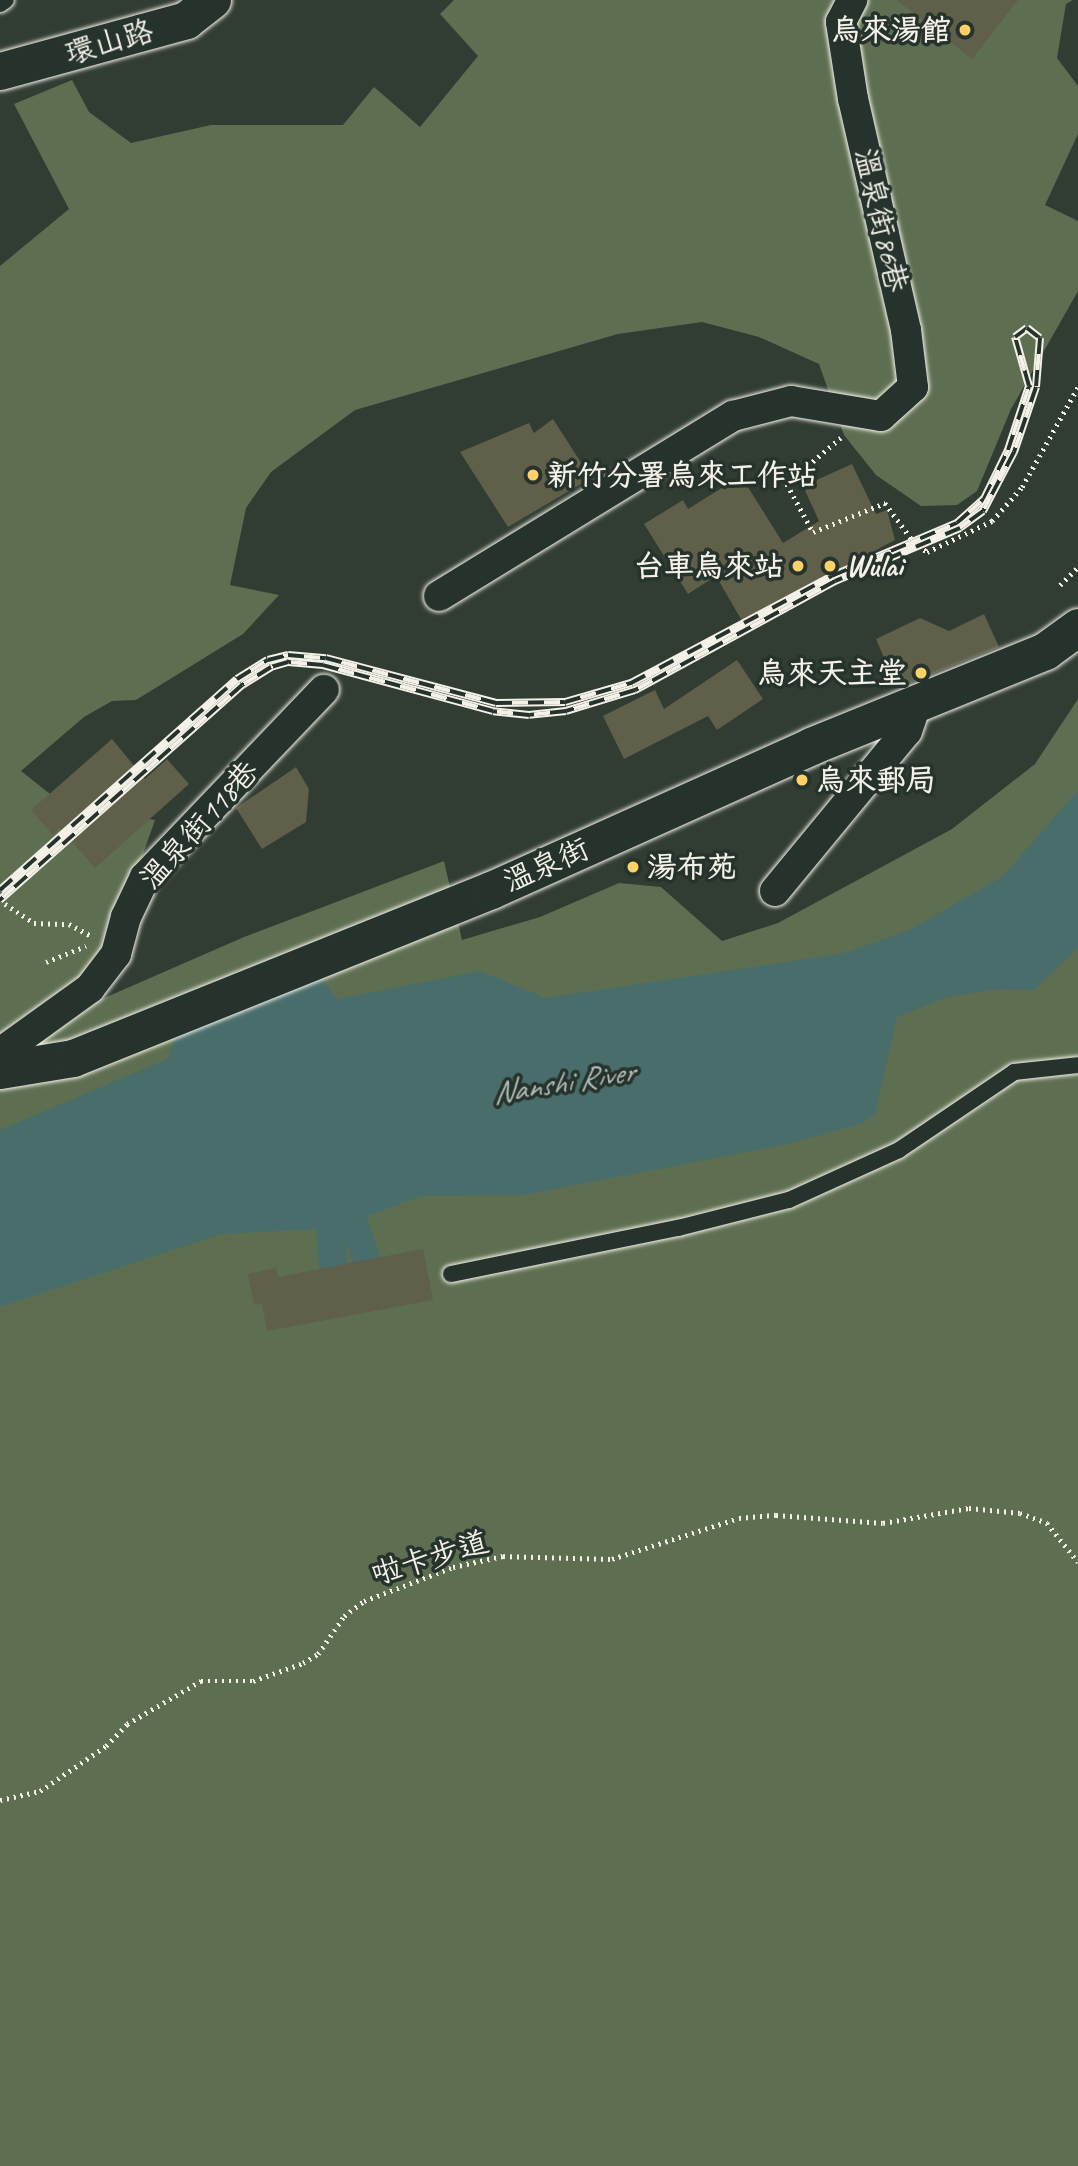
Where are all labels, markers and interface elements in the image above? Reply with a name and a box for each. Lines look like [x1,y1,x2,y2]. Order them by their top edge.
street label: 環山路 [61,12,157,72]
place label: 烏來湯館 [831,12,951,48]
marker: 烏來湯館 [957,22,973,38]
street label: 溫泉街86巷 [847,144,915,296]
place label: 新竹分署烏來工作站 [547,457,817,493]
marker: 新竹分署烏來工作站 [525,467,541,483]
place label: 台車烏來站 [634,548,784,584]
place label: Wulai [846,548,903,584]
marker: Wulai [820,556,840,576]
marker: 台車烏來站 [790,558,806,574]
place label: 烏來天主堂 [757,655,907,691]
marker: 烏來天主堂 [913,665,929,681]
street label: 溫泉街118巷 [132,753,266,897]
place label: 烏來郵局 [816,762,936,798]
marker: 烏來郵局 [794,772,810,788]
street label: 溫泉街 [498,830,594,900]
place label: 湯布苑 [647,849,737,885]
marker: 湯布苑 [625,859,641,875]
water label: Nanshi River [490,1053,636,1113]
street label: 啦卡步道 [367,1523,493,1593]

